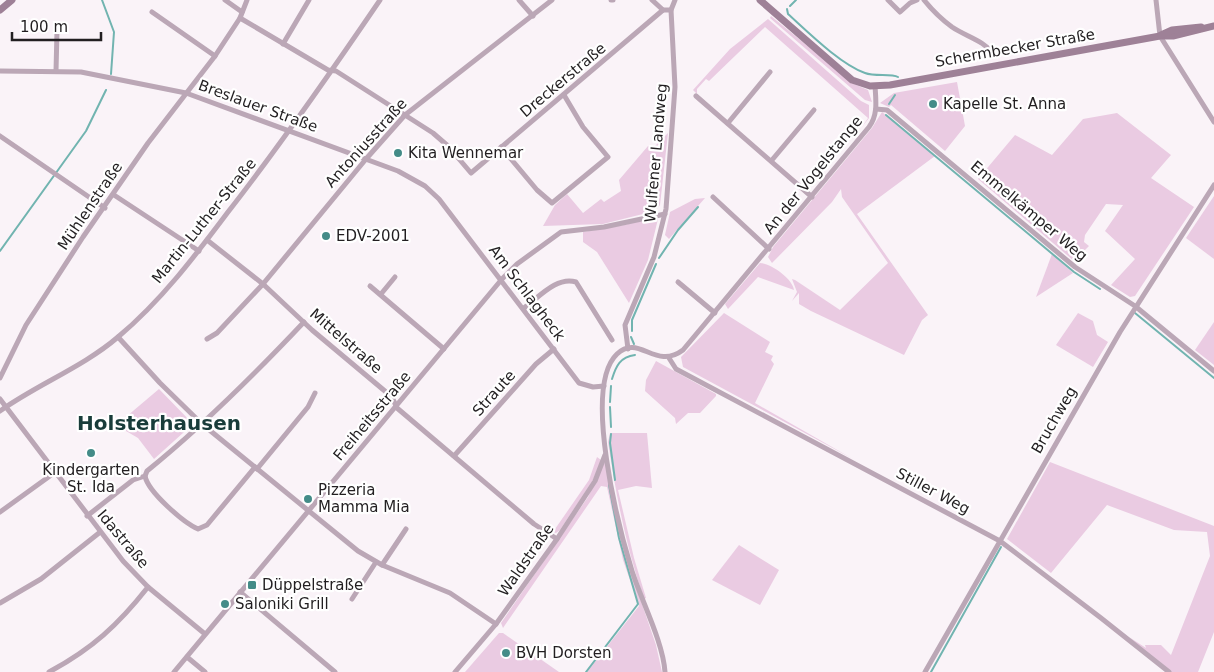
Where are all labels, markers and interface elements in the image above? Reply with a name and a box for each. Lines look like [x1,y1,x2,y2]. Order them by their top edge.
scale bar [12,10,101,42]
text: 100 m [20,18,68,36]
street label: Schermbecker Straße [934,25,1096,71]
street label: Dreckerstraße [517,39,609,121]
street label: Breslauer Straße [196,76,320,136]
street label: Wulfener Landweg [641,83,671,223]
street label: Antoniusstraße [321,95,411,191]
place label: Kapelle St. Anna [943,95,1066,113]
marker: Kapelle St. Anna [927,98,939,110]
street label: An der Vogelstange [760,112,866,238]
place label: Kita Wennemar [408,144,524,162]
marker: Kita Wennemar [392,147,404,159]
street label: Martin-Luther-Straße [148,155,260,287]
street label: Emmelkämper Weg [967,157,1091,265]
street label: Mühlenstraße [54,158,126,254]
place label: EDV-2001 [336,227,410,245]
marker: EDV-2001 [320,230,332,242]
street label: Am Schlagheck [485,241,569,345]
street label: Mittelstraße [306,305,386,377]
street label: Straute [469,366,519,420]
street label: Freiheitsstraße [329,368,415,464]
street label: Bruchweg [1028,383,1080,457]
district label: Holsterhausen [77,411,241,435]
marker: Kindergarten St. Ida [85,447,97,459]
place label: Kindergarten St. Ida [42,461,140,496]
street label: Stiller Weg [893,464,973,518]
place label: Pizzeria Mamma Mia [318,481,410,516]
marker: Pizzeria Mamma Mia [302,493,314,505]
street label: Idastraße [93,506,153,572]
street label: Waldstraße [494,520,558,600]
place label: Düppelstraße [262,576,363,594]
marker: Düppelstraße [246,579,258,591]
place label: Saloniki Grill [235,595,329,613]
marker: Saloniki Grill [219,598,231,610]
place label: BVH Dorsten [516,644,611,662]
marker: BVH Dorsten [500,647,512,659]

